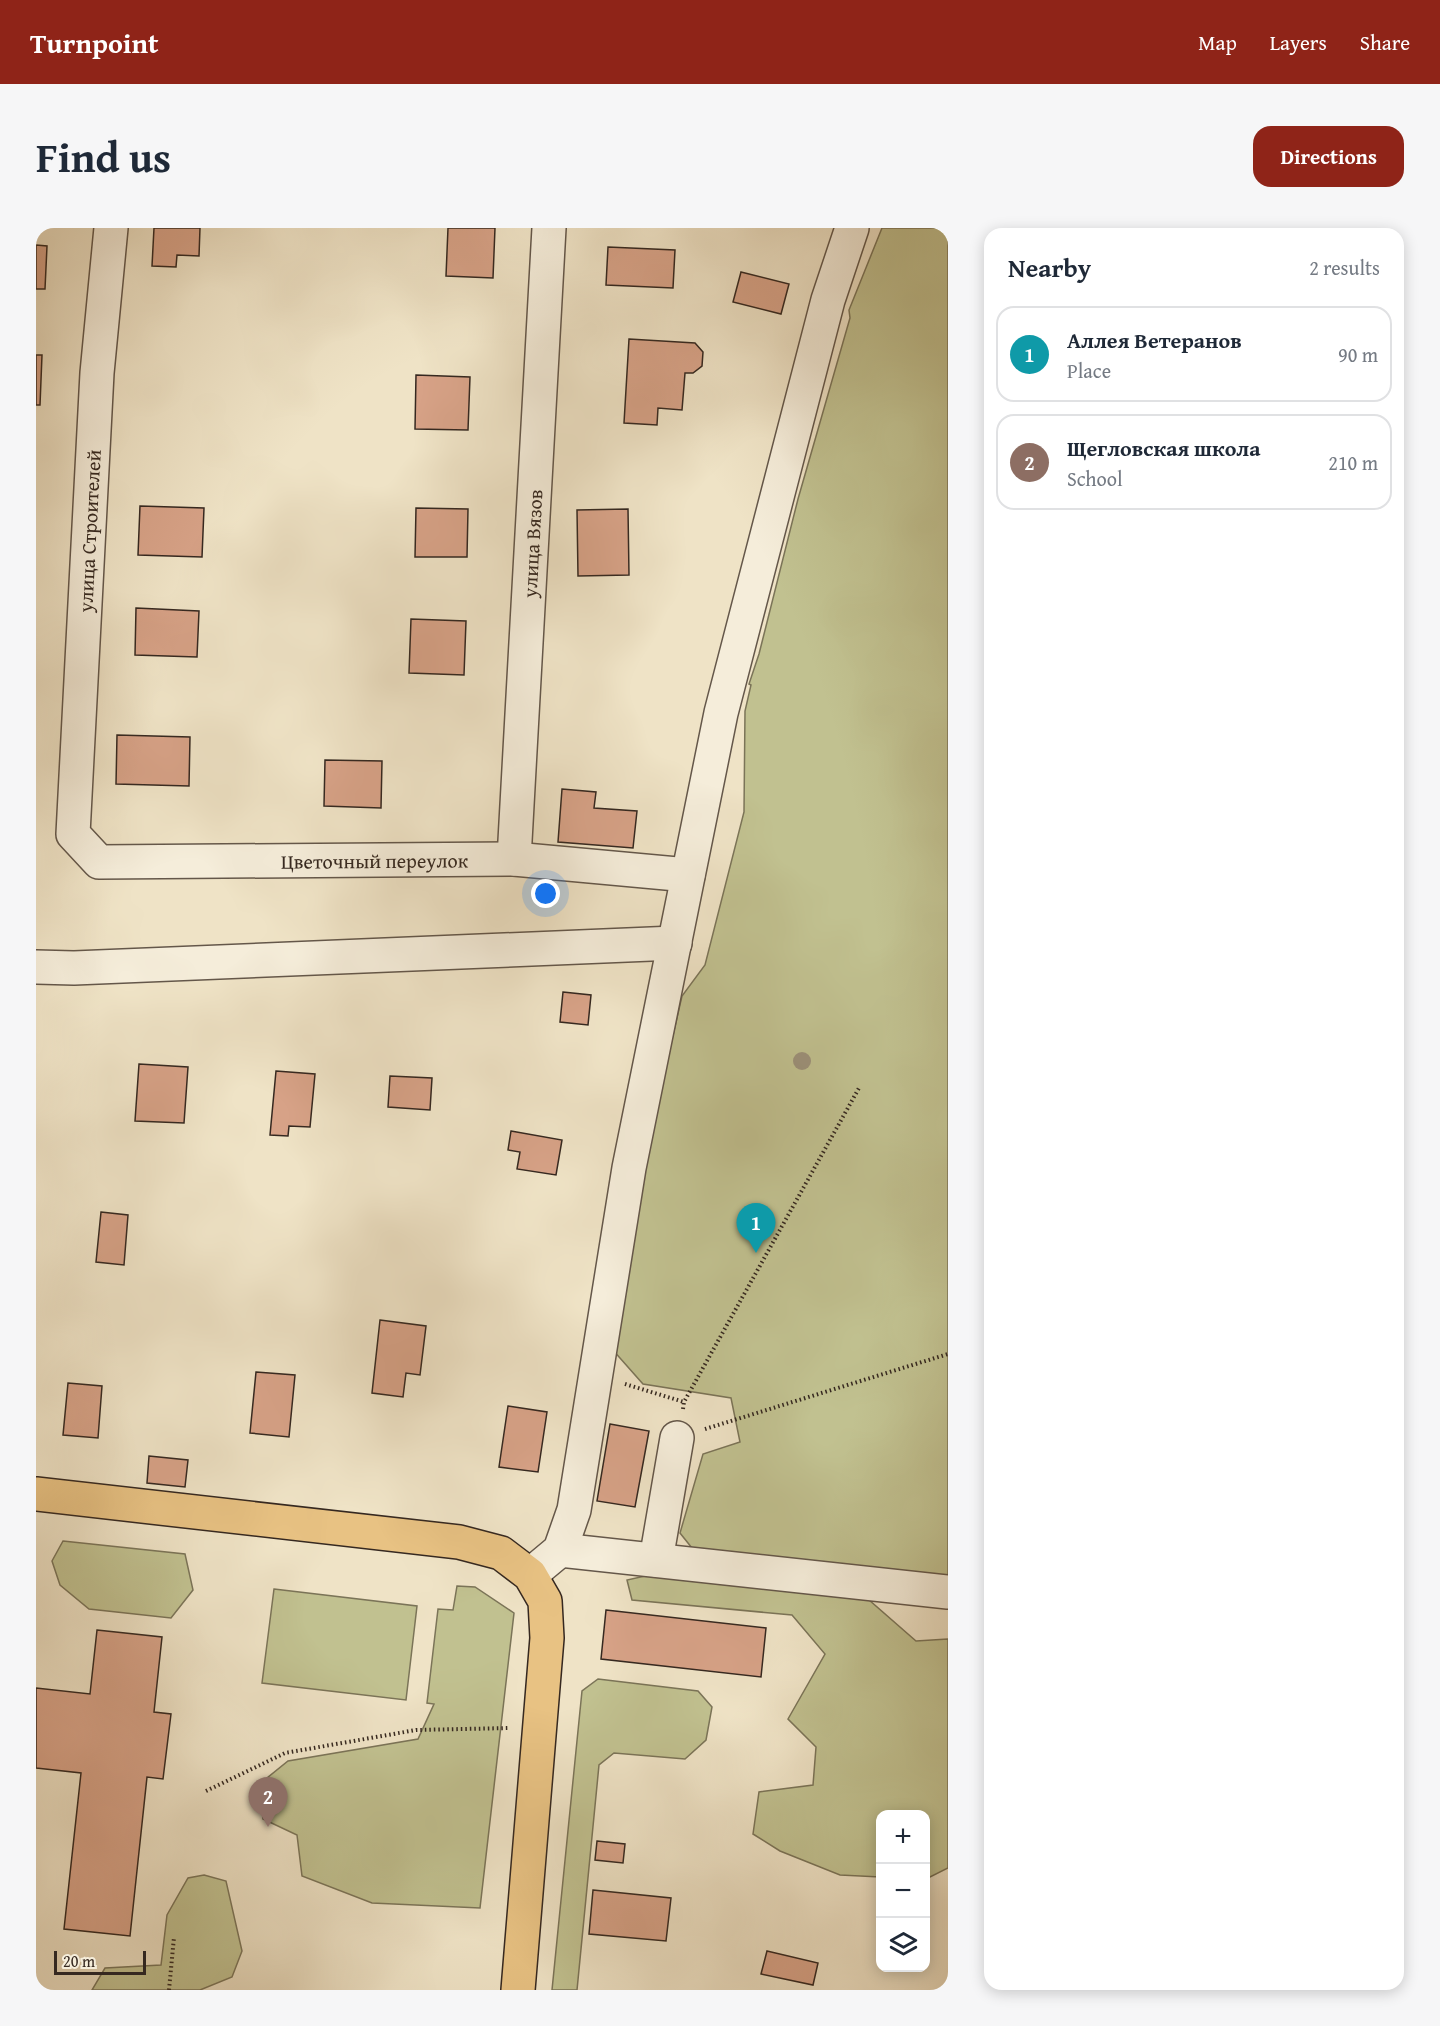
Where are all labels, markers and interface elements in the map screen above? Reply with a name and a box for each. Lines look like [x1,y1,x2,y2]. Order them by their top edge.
text: Turnpoint [30,22,159,63]
text: Map [1198,27,1237,58]
text: Layers [1270,27,1327,58]
text: Share [1360,27,1410,58]
text: Find us [36,126,171,187]
button: Directions [1253,126,1404,187]
text: Nearby [1008,248,1091,287]
text: 2 results [1309,253,1380,282]
text: Аллея Ветеранов [1067,324,1242,356]
text: 1 [1024,340,1035,369]
text: 90 m [1338,340,1378,369]
text: Place [1067,356,1111,385]
text: Щегловская школа [1067,432,1261,464]
text: 2 [1024,448,1035,477]
text: 210 m [1328,448,1378,477]
street label: улица Строителей [70,449,108,614]
text: School [1067,464,1123,493]
street label: улица Вязов [514,488,549,600]
street label: Цветочный переулок [281,845,469,875]
your location [531,879,560,908]
pin: 1 [736,1204,776,1253]
pin: 2 [248,1778,288,1827]
map controls [876,1810,930,1972]
button: + [876,1810,930,1864]
button: − [876,1864,930,1918]
button: layers [876,1918,930,1972]
scale bar [54,1948,146,1976]
text: 20 m [63,1949,95,1973]

